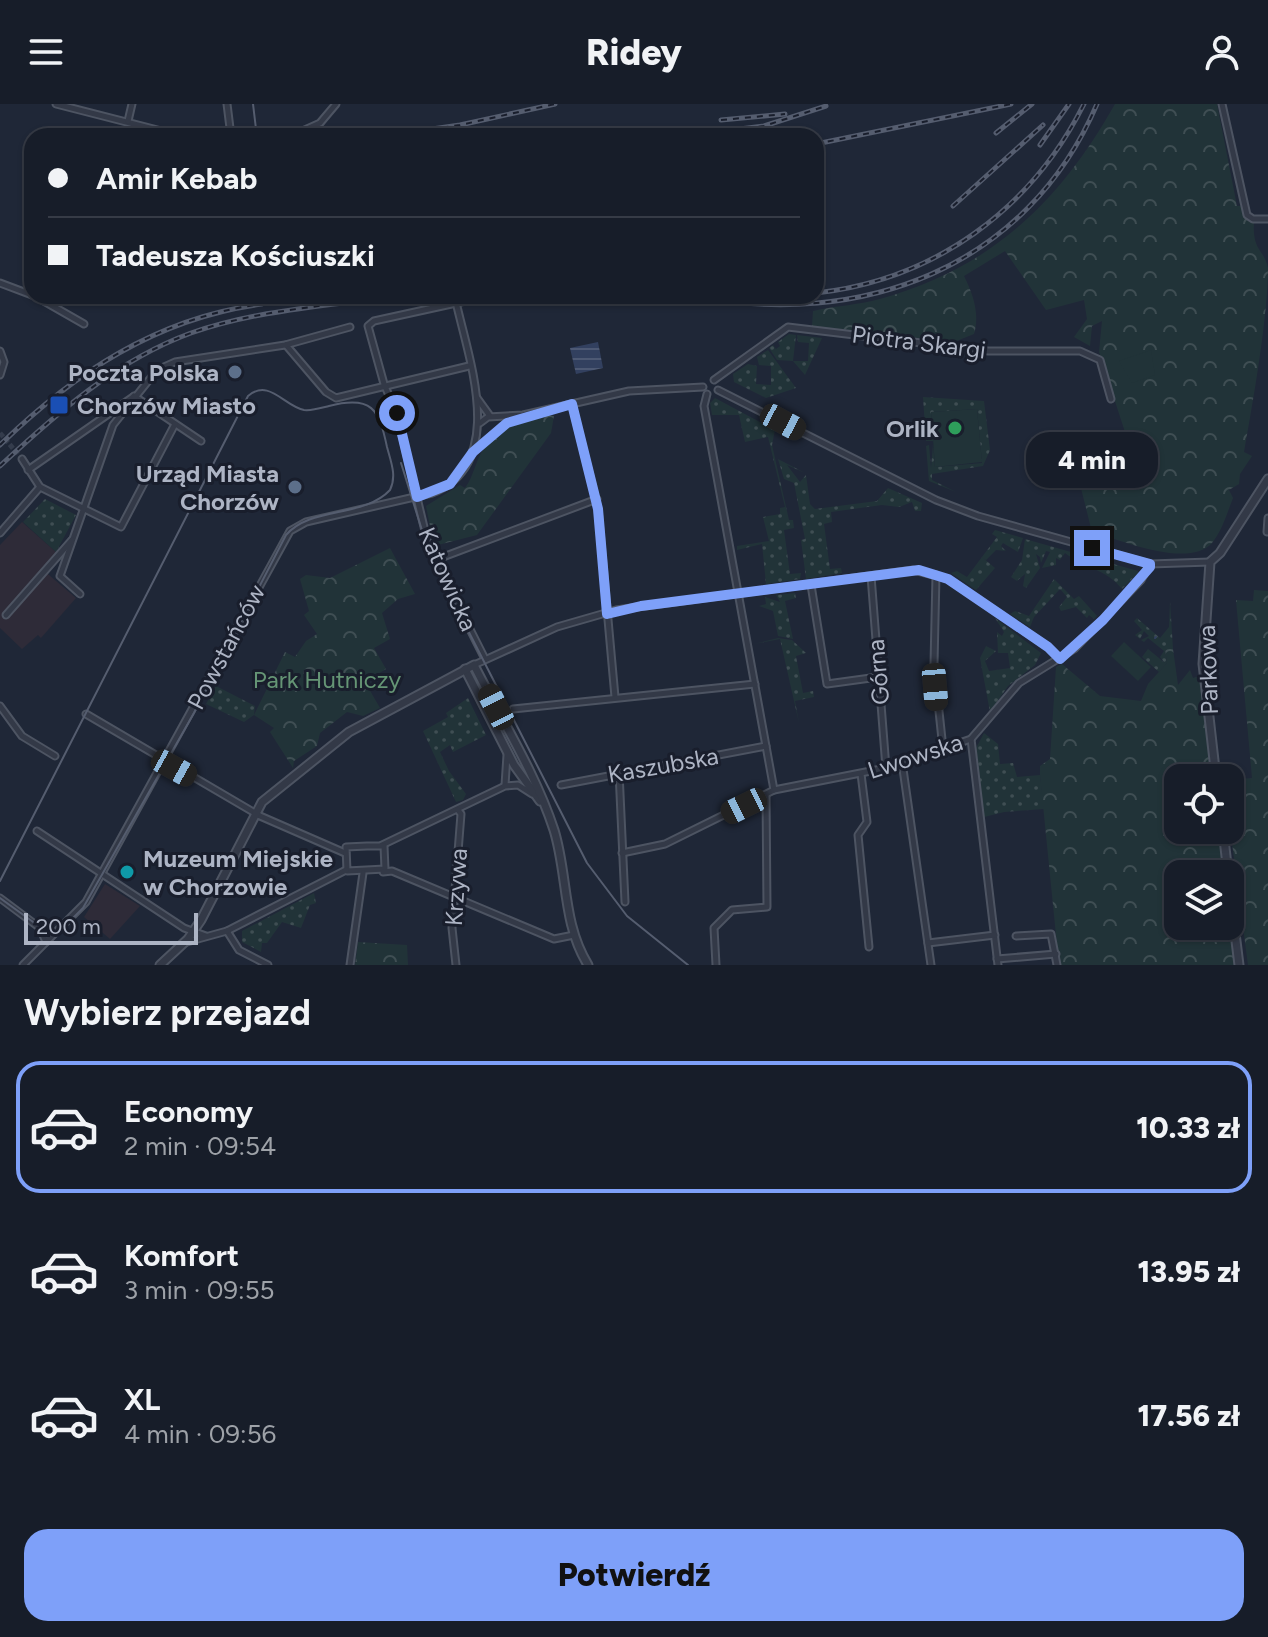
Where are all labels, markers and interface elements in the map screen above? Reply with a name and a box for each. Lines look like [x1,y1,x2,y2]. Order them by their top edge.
icon: menu [24,30,68,74]
icon: person [1200,30,1244,74]
text: Ridey [586,31,682,74]
text: Amir Kebab [96,160,257,197]
text: Tadeusza Kościuszki [96,237,375,274]
street label: Piotra Skargi [850,319,988,365]
place label: Poczta Polska [68,358,219,387]
marker: Poczta Polska [226,363,244,381]
place label: Chorzów Miasto [77,391,256,420]
marker: Chorzów Miasto [48,394,70,416]
route start [379,395,415,431]
car [756,400,810,444]
place label: Orlik [886,414,939,443]
marker: Orlik [946,419,964,437]
callout: 4 min [1026,432,1158,488]
text: 4 min [1058,444,1126,476]
place label: Urząd Miasta Chorzów [136,459,279,516]
marker: Urząd Miasta Chorzów [286,478,304,496]
street label: Katowicka [412,523,484,635]
route end [1074,530,1110,566]
street label: Powstańców [181,579,271,714]
street label: Parkowa [1192,625,1224,715]
street label: Górna [861,638,895,706]
car [921,662,949,712]
park label: Park Hutniczy [253,665,402,694]
car [474,680,518,734]
street label: Lwowska [864,727,966,785]
street label: Kaszubska [605,741,721,789]
car [147,746,201,790]
map controls [1164,764,1244,940]
button: locate [1164,764,1244,844]
car [717,785,771,827]
place label: Muzeum Miejskie w Chorzowie [143,844,333,901]
street label: Krzywa [439,847,473,927]
button: layers [1164,860,1244,940]
marker: Muzeum Miejskie w Chorzowie [118,863,136,881]
scale bar [24,909,198,945]
text: 200 m [36,913,101,940]
text: Wybierz przejazd [24,991,311,1034]
icon: car [28,1091,100,1163]
text: Economy [124,1093,253,1130]
text: 10.33 zł [1136,1109,1240,1146]
text: 2 min · 09:54 [124,1130,276,1162]
icon: car [28,1235,100,1307]
text: Komfort [124,1237,239,1274]
text: 13.95 zł [1137,1253,1240,1290]
text: 3 min · 09:55 [124,1274,275,1306]
icon: car [28,1379,100,1451]
text: XL [124,1381,160,1418]
text: 17.56 zł [1137,1397,1240,1434]
text: 4 min · 09:56 [124,1418,276,1450]
button: Potwierdź [24,1529,1244,1621]

